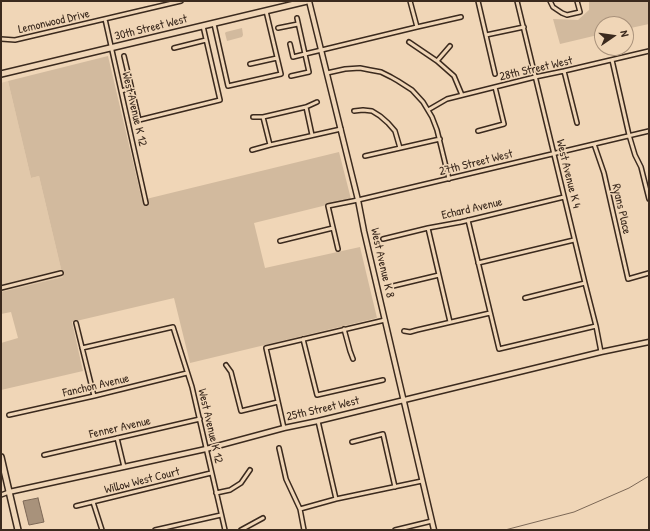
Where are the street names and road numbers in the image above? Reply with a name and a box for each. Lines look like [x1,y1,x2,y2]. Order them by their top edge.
street label: Lemonwood Drive [17,7,91,37]
street label: 30th Street West [113,12,189,44]
street label: 28th Street West [498,54,574,84]
street label: West Avenue K 12 [118,70,150,148]
street label: West Avenue K 4 [552,138,584,210]
street label: 27th Street West [438,147,514,179]
street label: Ryans Place [608,182,634,236]
street label: Echard Avenue [440,195,504,223]
street label: West Avenue K 8 [367,227,397,299]
street label: Fanchon Avenue [61,371,131,401]
street label: West Avenue K 12 [194,387,226,465]
street label: 25th Street West [285,394,361,424]
street label: Fenner Avenue [88,414,152,442]
street label: Willow West Court [103,465,181,497]

